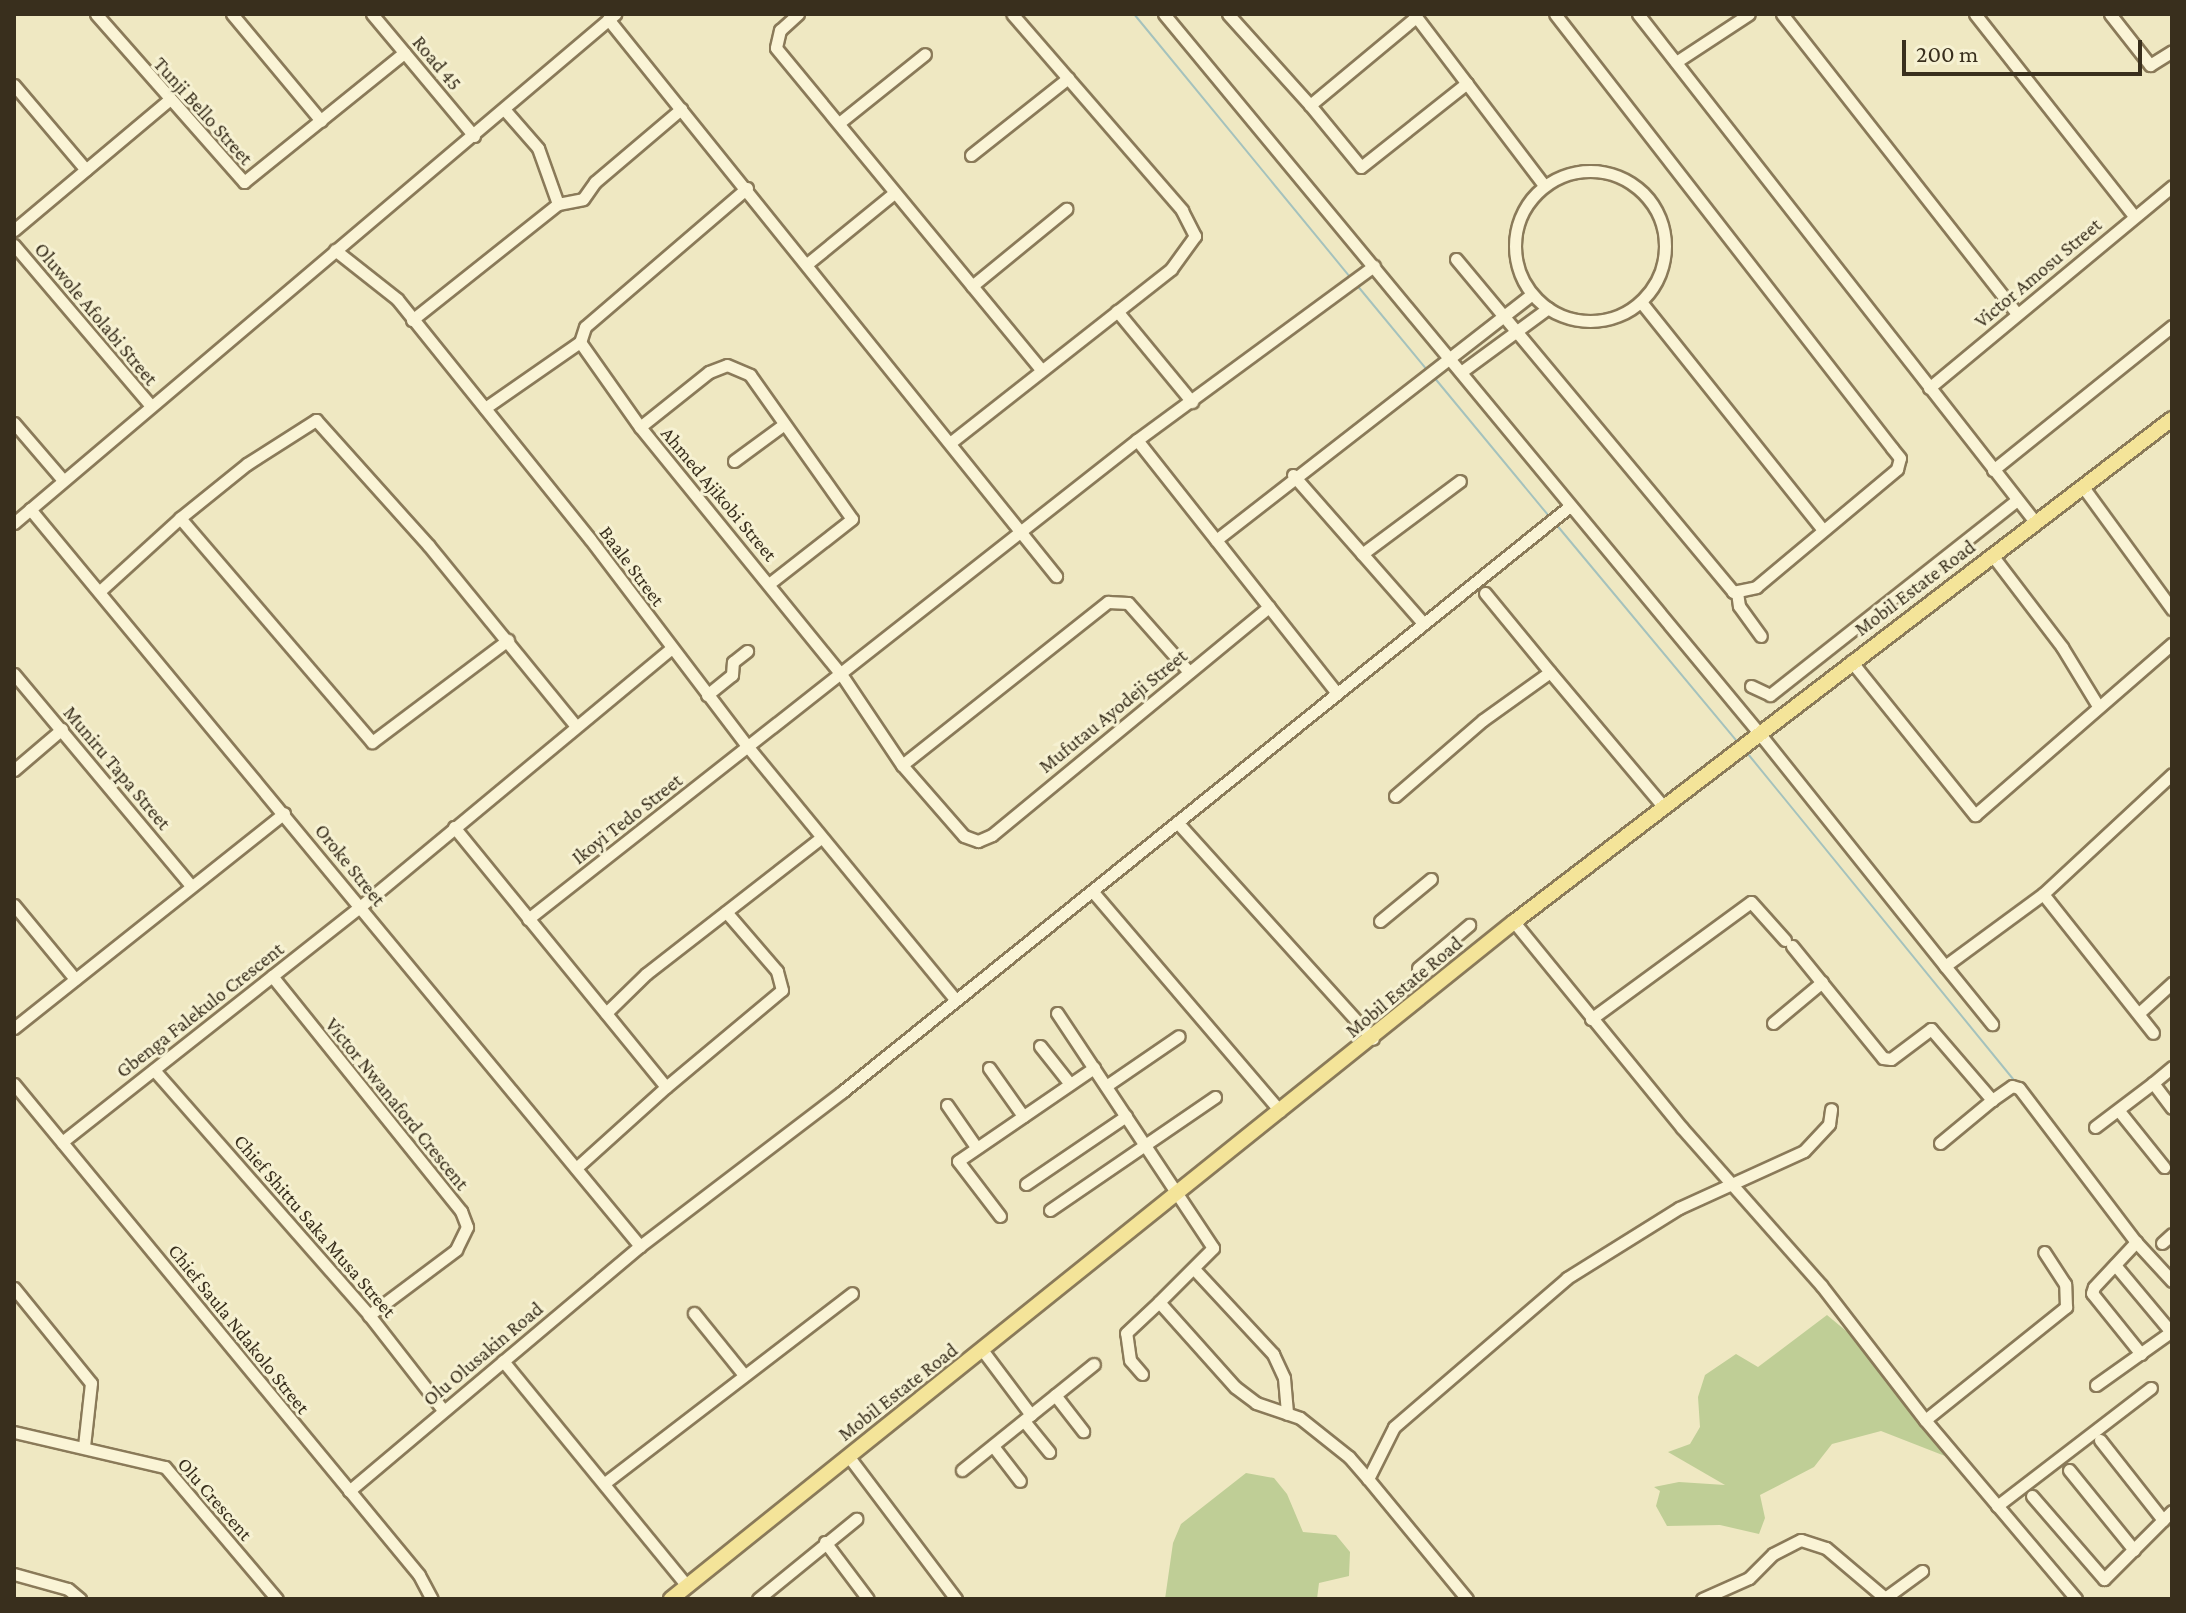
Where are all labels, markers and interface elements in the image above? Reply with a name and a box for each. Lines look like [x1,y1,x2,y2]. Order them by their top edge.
scale bar [1906,24,2146,74]
street label: Road 45 [407,31,467,95]
text: 200 m [1916,40,1978,67]
street label: Tunji Bello Street [148,52,258,170]
street label: Victor Amosu Street [1970,213,2106,333]
street label: Oluwole Afolabi Street [29,238,163,390]
street label: Ahmed Ajikobi Street [656,422,782,566]
street label: Baale Street [594,521,670,611]
street label: Mobil Estate Road [1850,535,1980,641]
street label: Mufutau Ayodeji Street [1034,644,1192,778]
street label: Muniru Tapa Street [58,701,176,835]
street label: Ikoyi Tedo Street [567,768,687,870]
street label: Oroke Street [310,819,390,911]
street label: Mobil Estate Road [1341,931,1467,1043]
street label: Gbenga Falekulo Crescent [111,937,289,1083]
street label: Victor Nwanaford Crescent [320,1013,474,1195]
street label: Chief Shittu Saka Musa Street [229,1129,401,1323]
street label: Chief Saula Ndakolo Street [163,1239,315,1419]
street label: Olu Olusakin Road [418,1297,548,1411]
street label: Mobil Estate Road [833,1338,963,1446]
street label: Olu Crescent [172,1452,258,1546]

